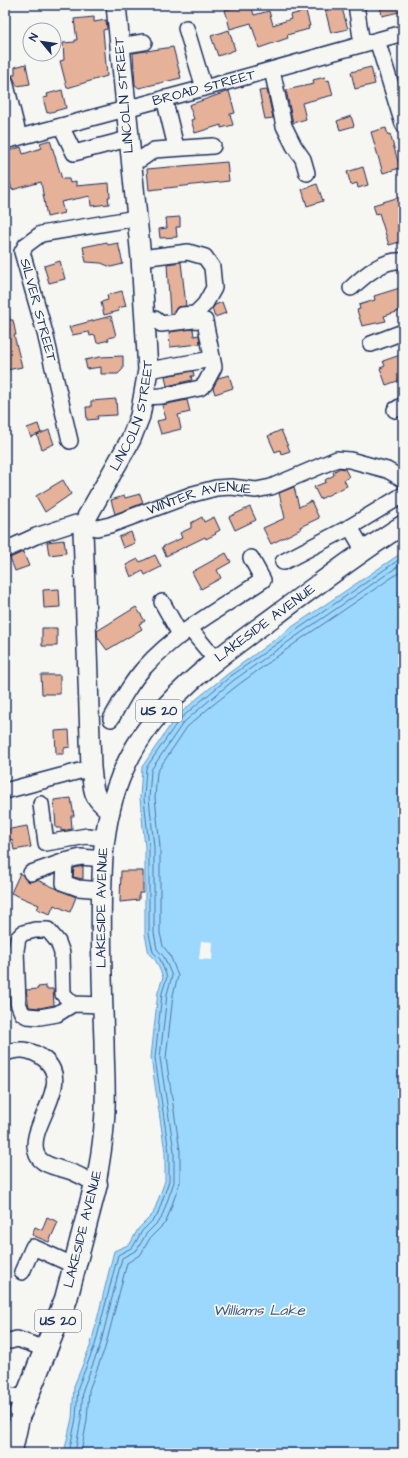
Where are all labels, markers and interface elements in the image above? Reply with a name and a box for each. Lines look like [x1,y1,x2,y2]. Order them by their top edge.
north arrow [22,22,62,62]
text: N [25,31,42,44]
street label: LINCOLN STREET [109,36,139,154]
street label: BROAD STREET [150,64,258,111]
street label: SILVER STREET [15,256,62,364]
street label: LINCOLN STREET [105,359,158,475]
street label: WINTER AVENUE [144,477,253,520]
street label: LAKESIDE AVENUE [211,579,320,667]
road number: US 20 [136,700,182,722]
street label: LAKESIDE AVENUE [91,846,114,968]
street label: LAKESIDE AVENUE [59,1167,107,1290]
water label: Williams Lake [213,1300,306,1321]
road number: US 20 [35,1310,81,1332]

